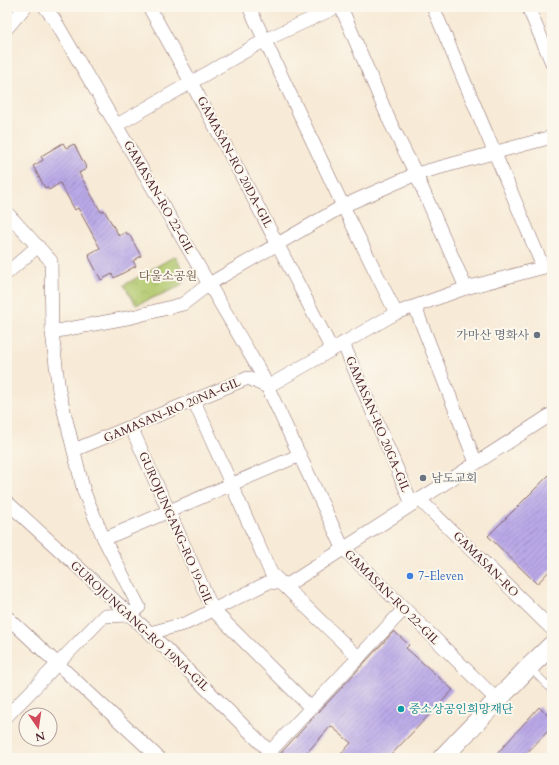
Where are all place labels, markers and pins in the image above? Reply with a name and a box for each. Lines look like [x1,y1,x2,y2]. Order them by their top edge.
place label: 가마산 명화사 [456,327,529,343]
marker: 가마산 명화사 [532,330,542,340]
place label: 남도교회 [431,470,477,486]
marker: 남도교회 [418,473,428,483]
place label: 7-Eleven [418,568,464,584]
marker: 7-Eleven [405,571,415,581]
place label: 중소상공인희망재단 [409,701,514,717]
marker: 중소상공인희망재단 [396,704,406,714]

